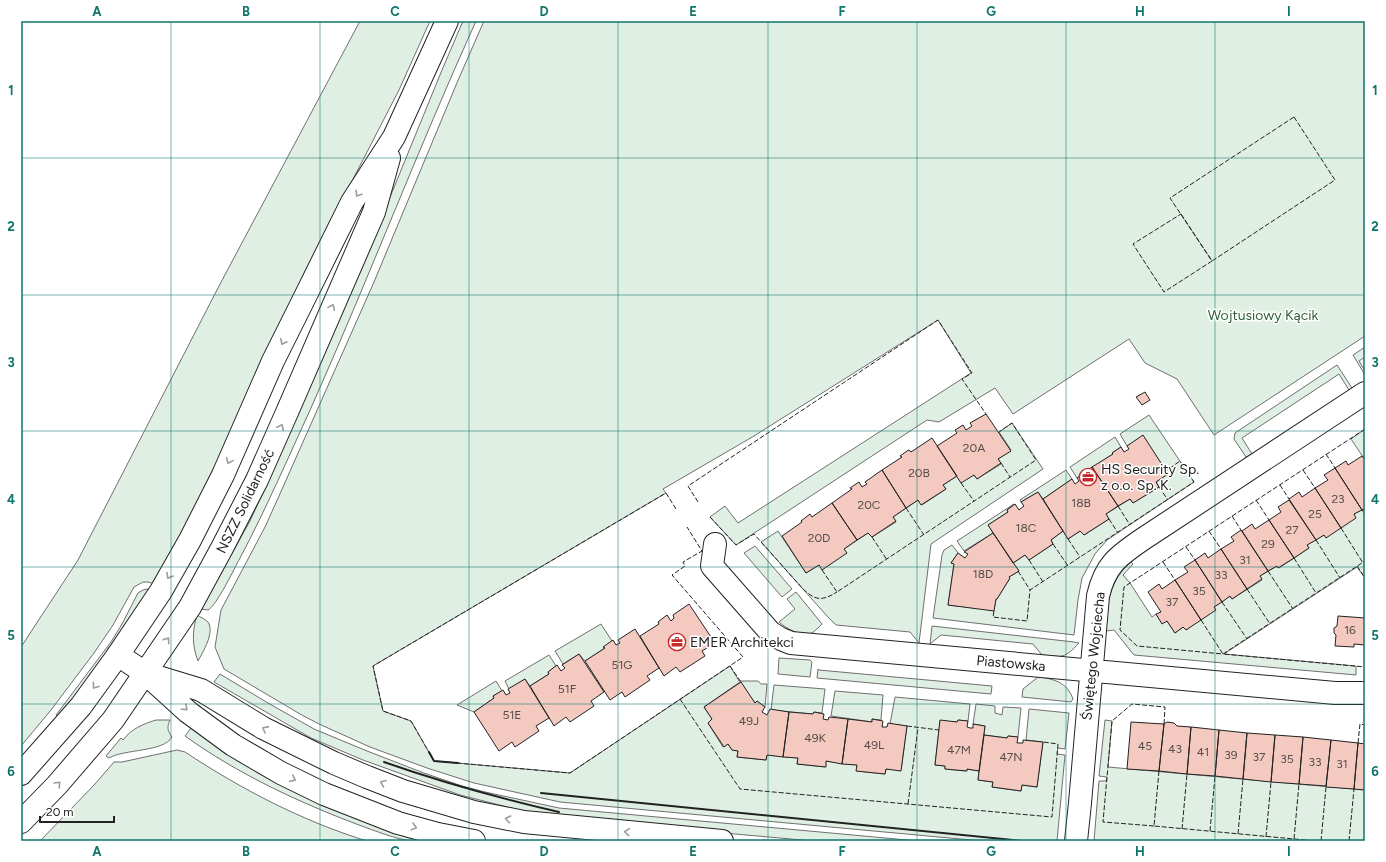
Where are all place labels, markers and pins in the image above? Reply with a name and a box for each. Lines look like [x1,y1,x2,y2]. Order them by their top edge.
place label: HS Security Sp. z o.o. Sp. K. [1101,461,1199,494]
office icon: HS Security Sp. z o.o. Sp. K. [1078,467,1098,487]
office icon: EMER Architekci [667,632,687,652]
place label: EMER Architekci [690,634,794,651]

